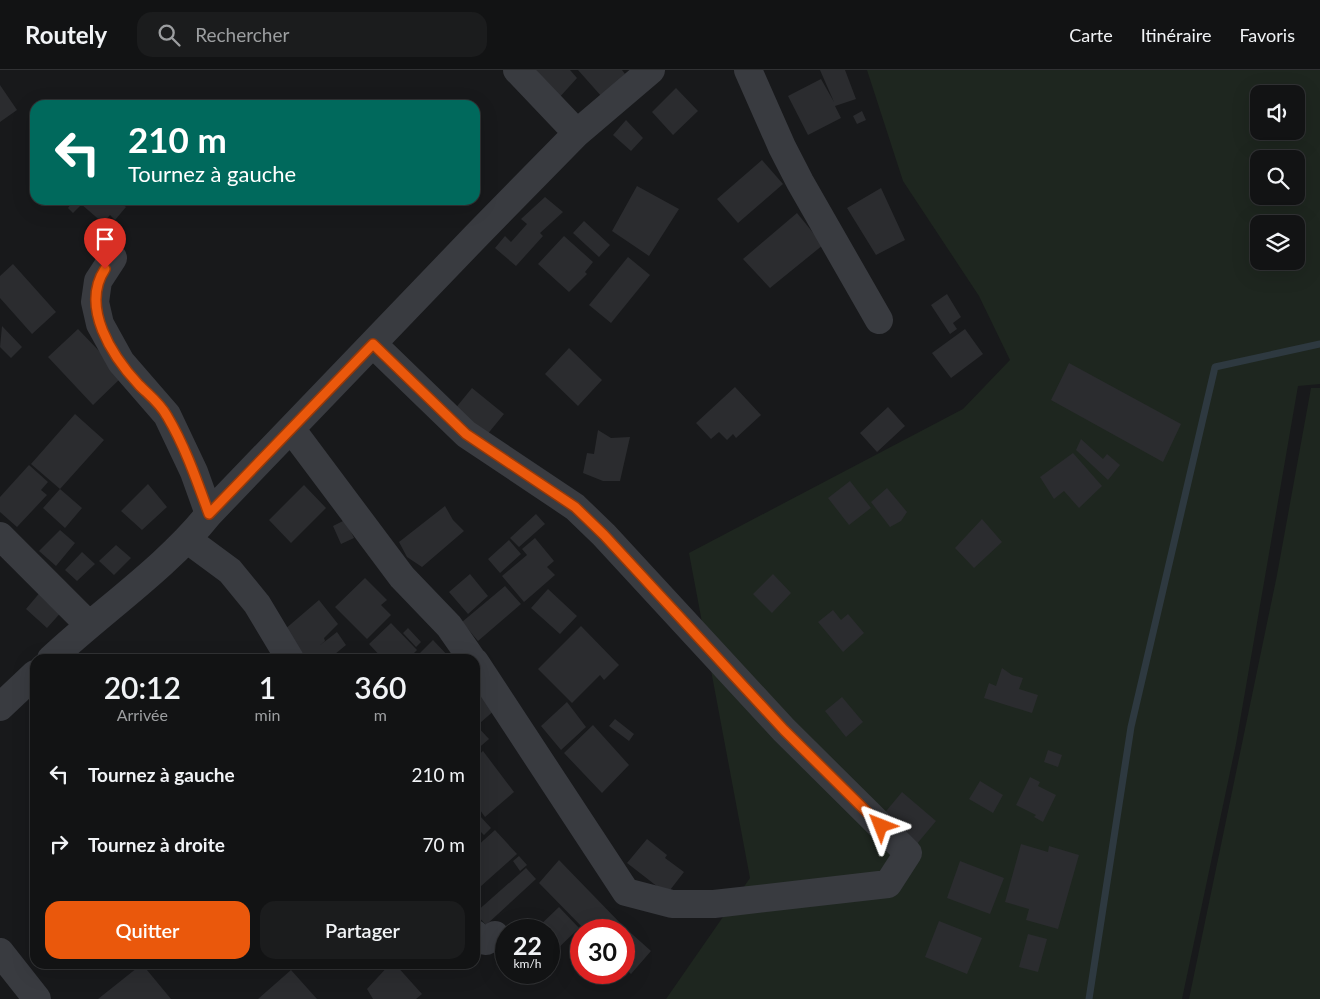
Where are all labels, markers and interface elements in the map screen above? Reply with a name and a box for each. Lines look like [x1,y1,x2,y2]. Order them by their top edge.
search box [137,12,487,57]
text: Routely [25,20,107,49]
icon: search [155,21,183,49]
text: Rechercher [195,23,289,46]
text: Carte [1069,24,1113,46]
text: Itinéraire [1141,24,1211,46]
text: Favoris [1239,24,1295,46]
map controls [1250,85,1305,270]
button: sound [1250,85,1305,140]
text: 210 m [128,118,227,160]
icon: left [45,120,110,185]
button: search [1250,150,1305,205]
text: Tournez à gauche [128,160,296,187]
button: layers [1250,215,1305,270]
pin [84,218,126,269]
icon: arrive [91,225,119,253]
text: 20:12 [104,669,181,705]
text: 1 [259,669,276,705]
text: 360 [354,669,406,705]
text: Arrivée [117,705,168,724]
text: min [255,705,280,724]
text: m [374,705,387,724]
icon: left [45,760,73,788]
text: Tournez à gauche [88,763,235,786]
text: 210 m [411,763,465,786]
position arrow [854,799,906,851]
icon: right [45,830,73,858]
text: Tournez à droite [88,833,225,856]
text: 70 m [422,833,465,856]
button: Quitter [45,901,250,959]
button: Partager [260,901,465,959]
speed limit sign: 30 [570,919,635,984]
text: 22 [513,930,542,960]
text: km/h [513,956,542,971]

